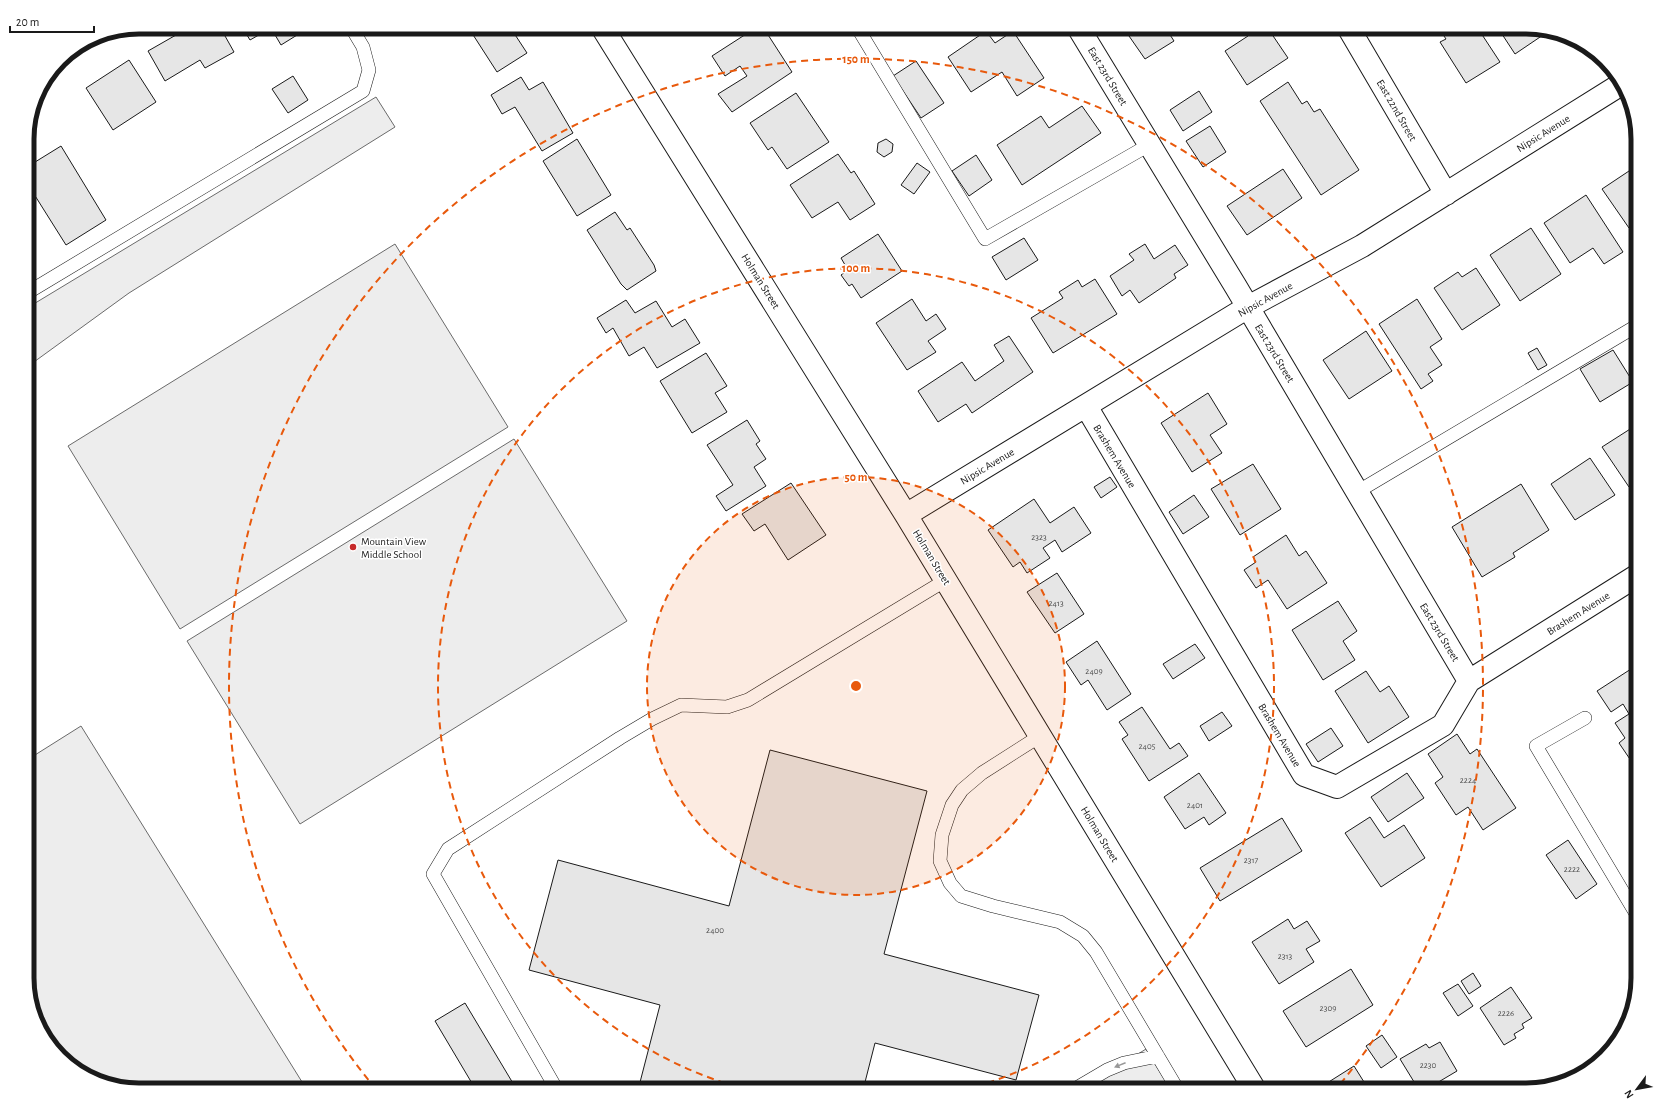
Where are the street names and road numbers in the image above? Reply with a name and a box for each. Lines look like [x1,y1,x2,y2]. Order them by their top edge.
street label: East 23rd Street [1086,45,1130,108]
street label: East 22nd Street [1375,78,1419,143]
street label: Nipsic Avenue [1515,113,1572,154]
street label: Holman Street [739,252,782,311]
street label: Nipsic Avenue [1236,280,1294,319]
street label: East 23rd Street [1253,322,1297,385]
street label: Brashem Avenue [1091,423,1138,490]
street label: Nipsic Avenue [958,446,1016,487]
street label: Holman Street [911,528,953,587]
street label: Brashem Avenue [1545,590,1612,637]
street label: East 23rd Street [1418,601,1462,664]
street label: Brashem Avenue [1256,702,1303,769]
street label: Holman Street [1079,805,1121,864]

